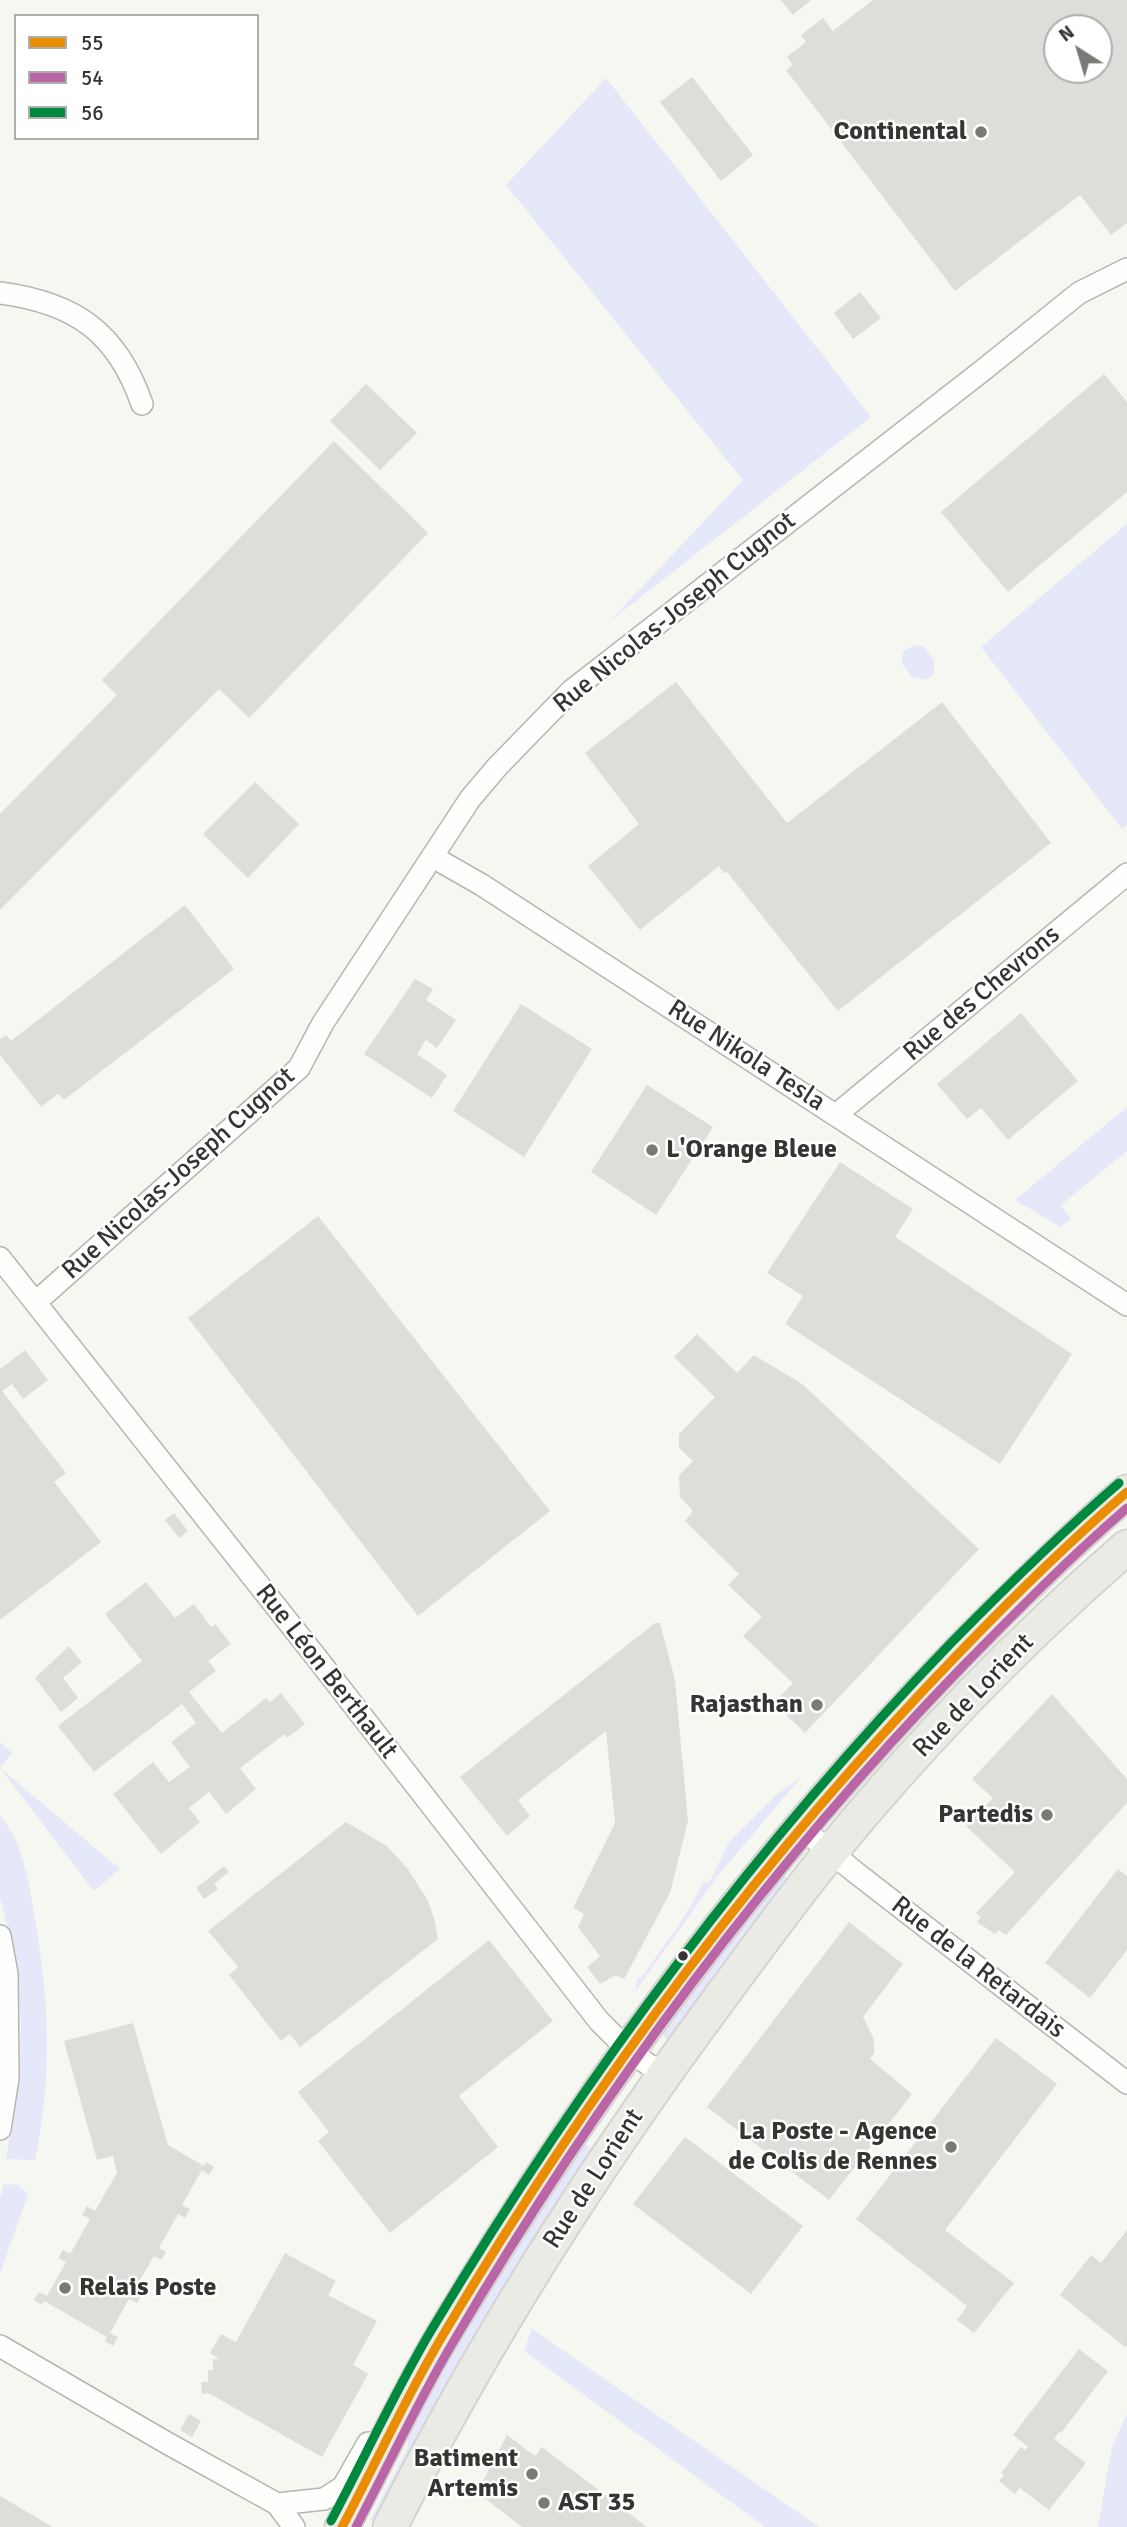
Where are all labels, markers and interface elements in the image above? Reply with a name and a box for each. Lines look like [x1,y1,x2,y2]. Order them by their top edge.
legend [14,14,259,140]
north arrow [1043,14,1113,84]
text: N [1054,20,1079,47]
text: 55 [81,30,104,56]
text: 54 [81,65,104,91]
text: 56 [81,100,104,126]
place label: Continental [833,116,967,148]
marker: Continental [973,124,989,140]
street label: Rue Nicolas-Joseph Cugnot [548,506,802,720]
street label: Rue des Chevrons [898,920,1066,1068]
street label: Rue Nikola Tesla [662,994,830,1118]
street label: Rue Nicolas-Joseph Cugnot [56,1061,302,1287]
place label: L'Orange Bleue [666,1134,837,1166]
marker: L'Orange Bleue [644,1142,660,1158]
street label: Rue Léon Berthault [248,1578,404,1766]
street label: Rue de Lorient [907,1628,1041,1764]
place label: Rajasthan [690,1689,803,1721]
marker: Rajasthan [809,1697,825,1713]
place label: Partedis [938,1799,1033,1831]
marker: Partedis [1039,1807,1055,1823]
street label: Rue de la Retardais [885,1890,1071,2046]
unlabelled marker [676,1949,690,1963]
street label: Rue de Lorient [537,2103,651,2255]
place label: La Poste - Agence de Colis de Rennes [728,2116,937,2178]
marker: La Poste - Agence de Colis de Rennes [943,2139,959,2155]
place label: Relais Poste [79,2272,216,2304]
marker: Relais Poste [57,2280,73,2296]
place label: Batiment Artemis [413,2443,518,2504]
marker: Batiment Artemis [524,2466,540,2482]
place label: AST 35 [558,2487,636,2519]
marker: AST 35 [536,2495,552,2511]

